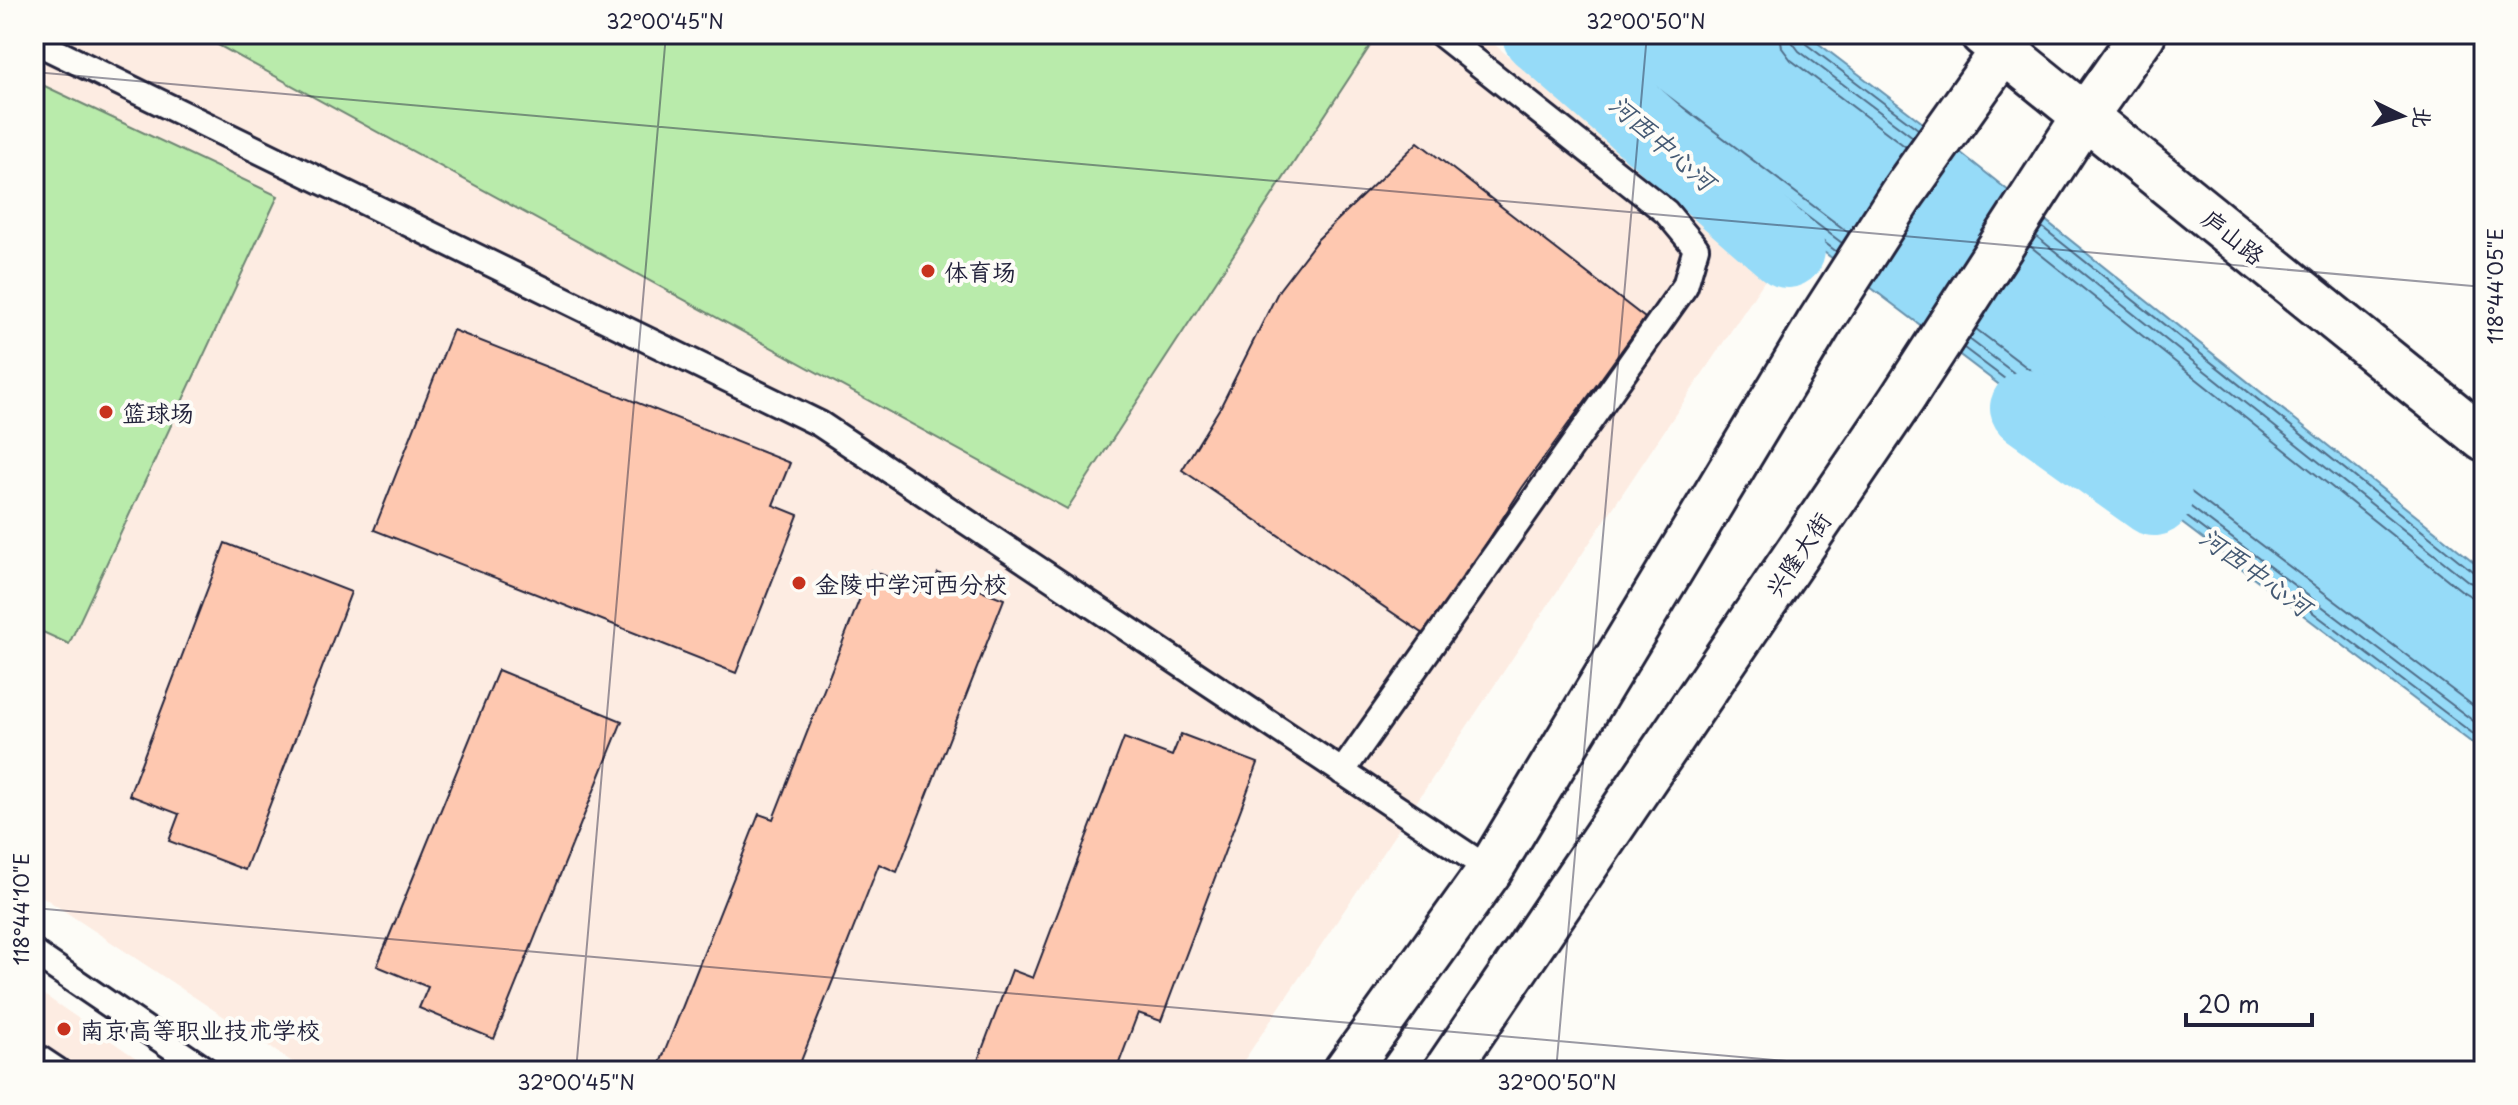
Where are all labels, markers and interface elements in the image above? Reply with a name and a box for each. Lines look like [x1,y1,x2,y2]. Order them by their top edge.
text: 32°00'45"N [606,6,724,36]
text: 32°00'50"N [1586,6,1706,36]
north arrow [2362,76,2442,156]
water label: 河西中心河 [1601,85,1728,202]
text: 北 [2406,105,2441,130]
street label: 庐山路 [2195,199,2273,273]
text: 118°44'05"E [2480,228,2510,344]
place label: 体育场 [944,253,1016,289]
marker: 体育场 [919,262,937,280]
place label: 篮球场 [122,394,194,430]
marker: 篮球场 [97,403,115,421]
street label: 兴隆大街 [1755,504,1839,604]
water label: 河西中心河 [2192,517,2323,627]
place label: 金陵中学河西分校 [815,565,1007,601]
marker: 金陵中学河西分校 [790,574,808,592]
text: 118°44'10"E [6,853,36,965]
scale bar [2186,977,2312,1027]
text: 20 m [2198,985,2260,1021]
place label: 南京高等职业技术学校 [80,1011,320,1047]
marker: 南京高等职业技术学校 [55,1020,73,1038]
text: 32°00'45"N [517,1067,635,1097]
text: 32°00'50"N [1497,1067,1617,1097]

